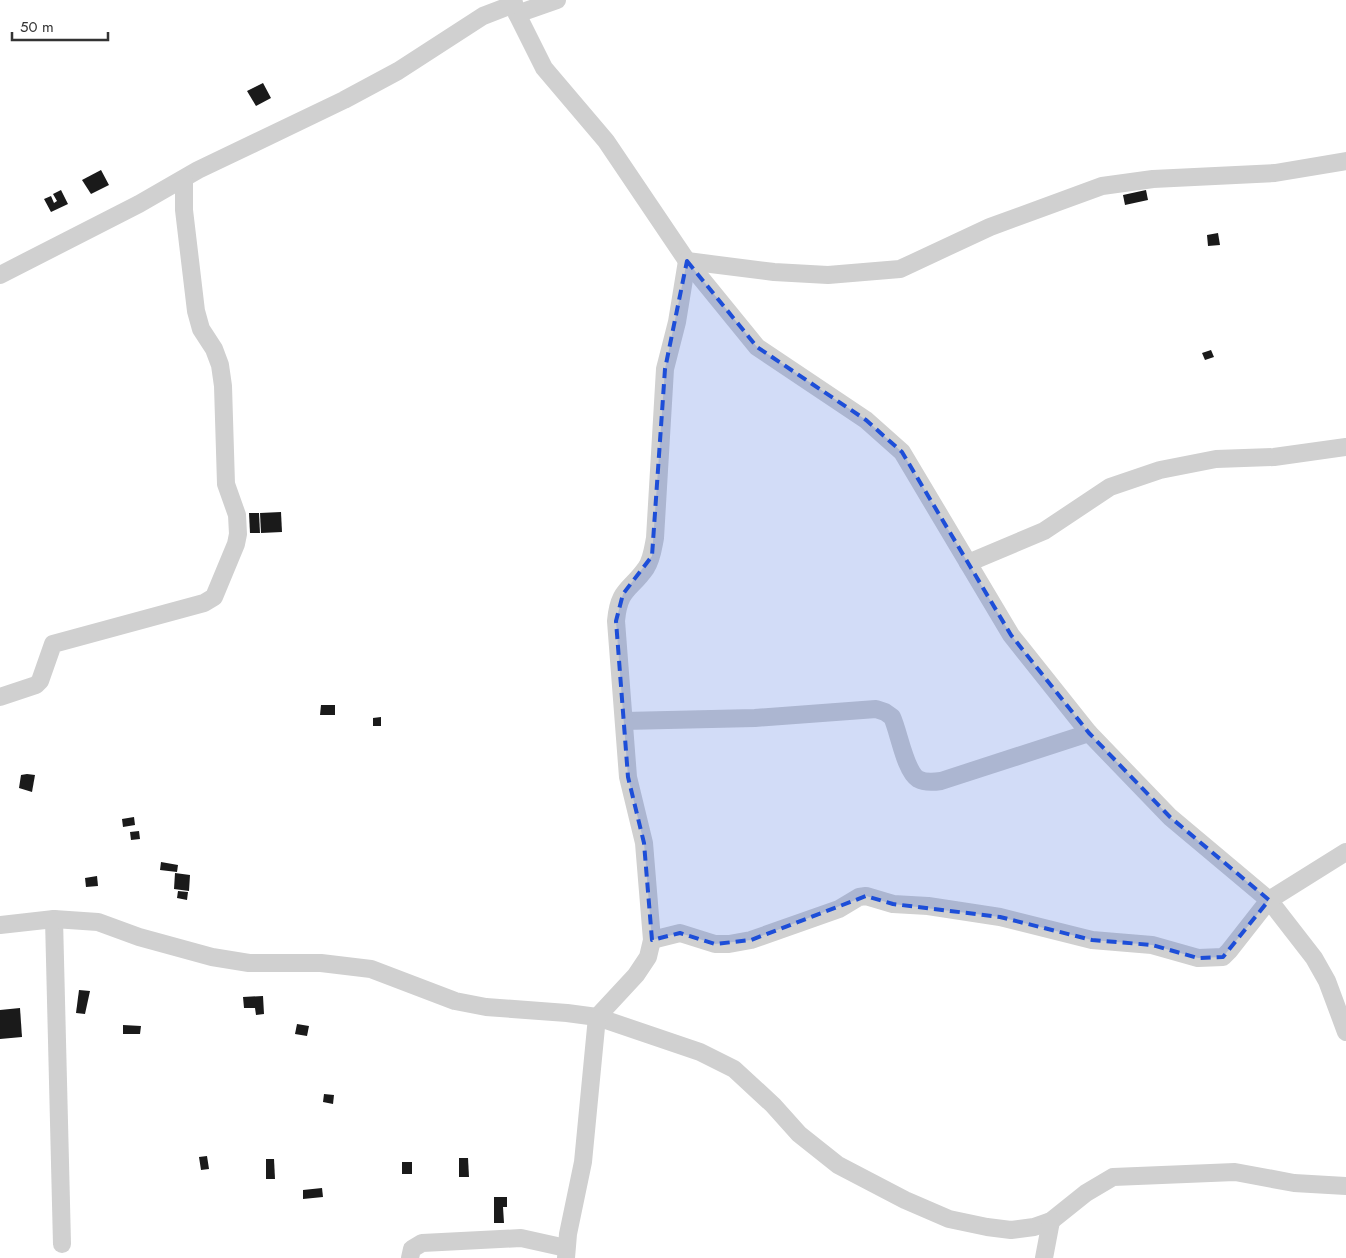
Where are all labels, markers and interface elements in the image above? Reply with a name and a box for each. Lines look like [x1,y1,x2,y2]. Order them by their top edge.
scale bar [12,10,109,42]
text: 50 m [20,16,54,38]

